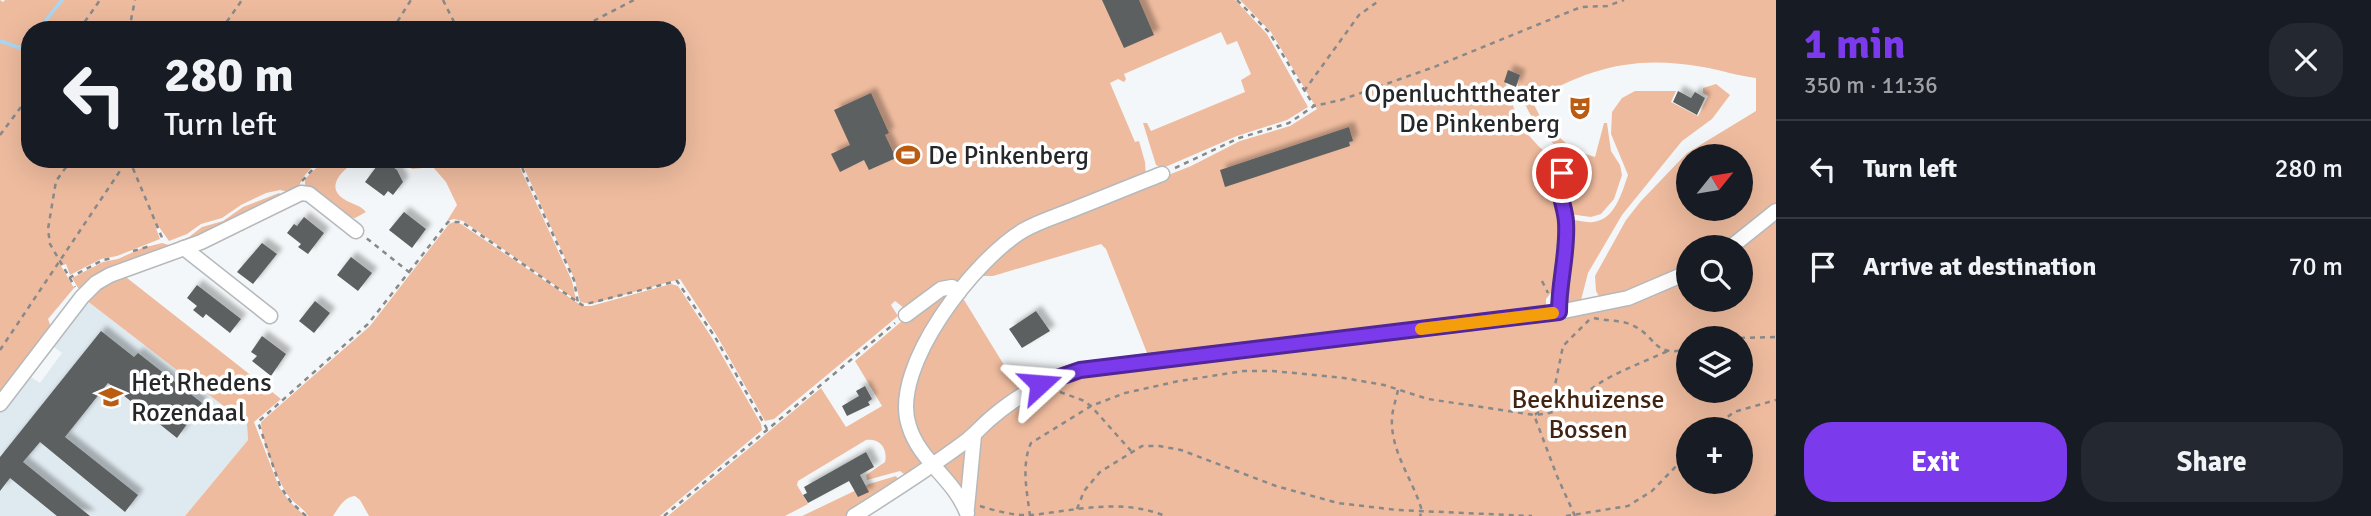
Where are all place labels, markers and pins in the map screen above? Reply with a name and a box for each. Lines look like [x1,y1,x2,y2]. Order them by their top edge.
place label: Openluchttheater De Pinkenberg [1364,78,1560,140]
theatre icon: Openluchttheater De Pinkenberg [1566,94,1594,122]
place label: De Pinkenberg [928,140,1089,172]
sports icon: De Pinkenberg [894,141,922,169]
pin [1532,143,1592,203]
place label: Het Rhedens Rozendaal [131,367,272,429]
school or university icon: Het Rhedens Rozendaal [97,383,125,411]

